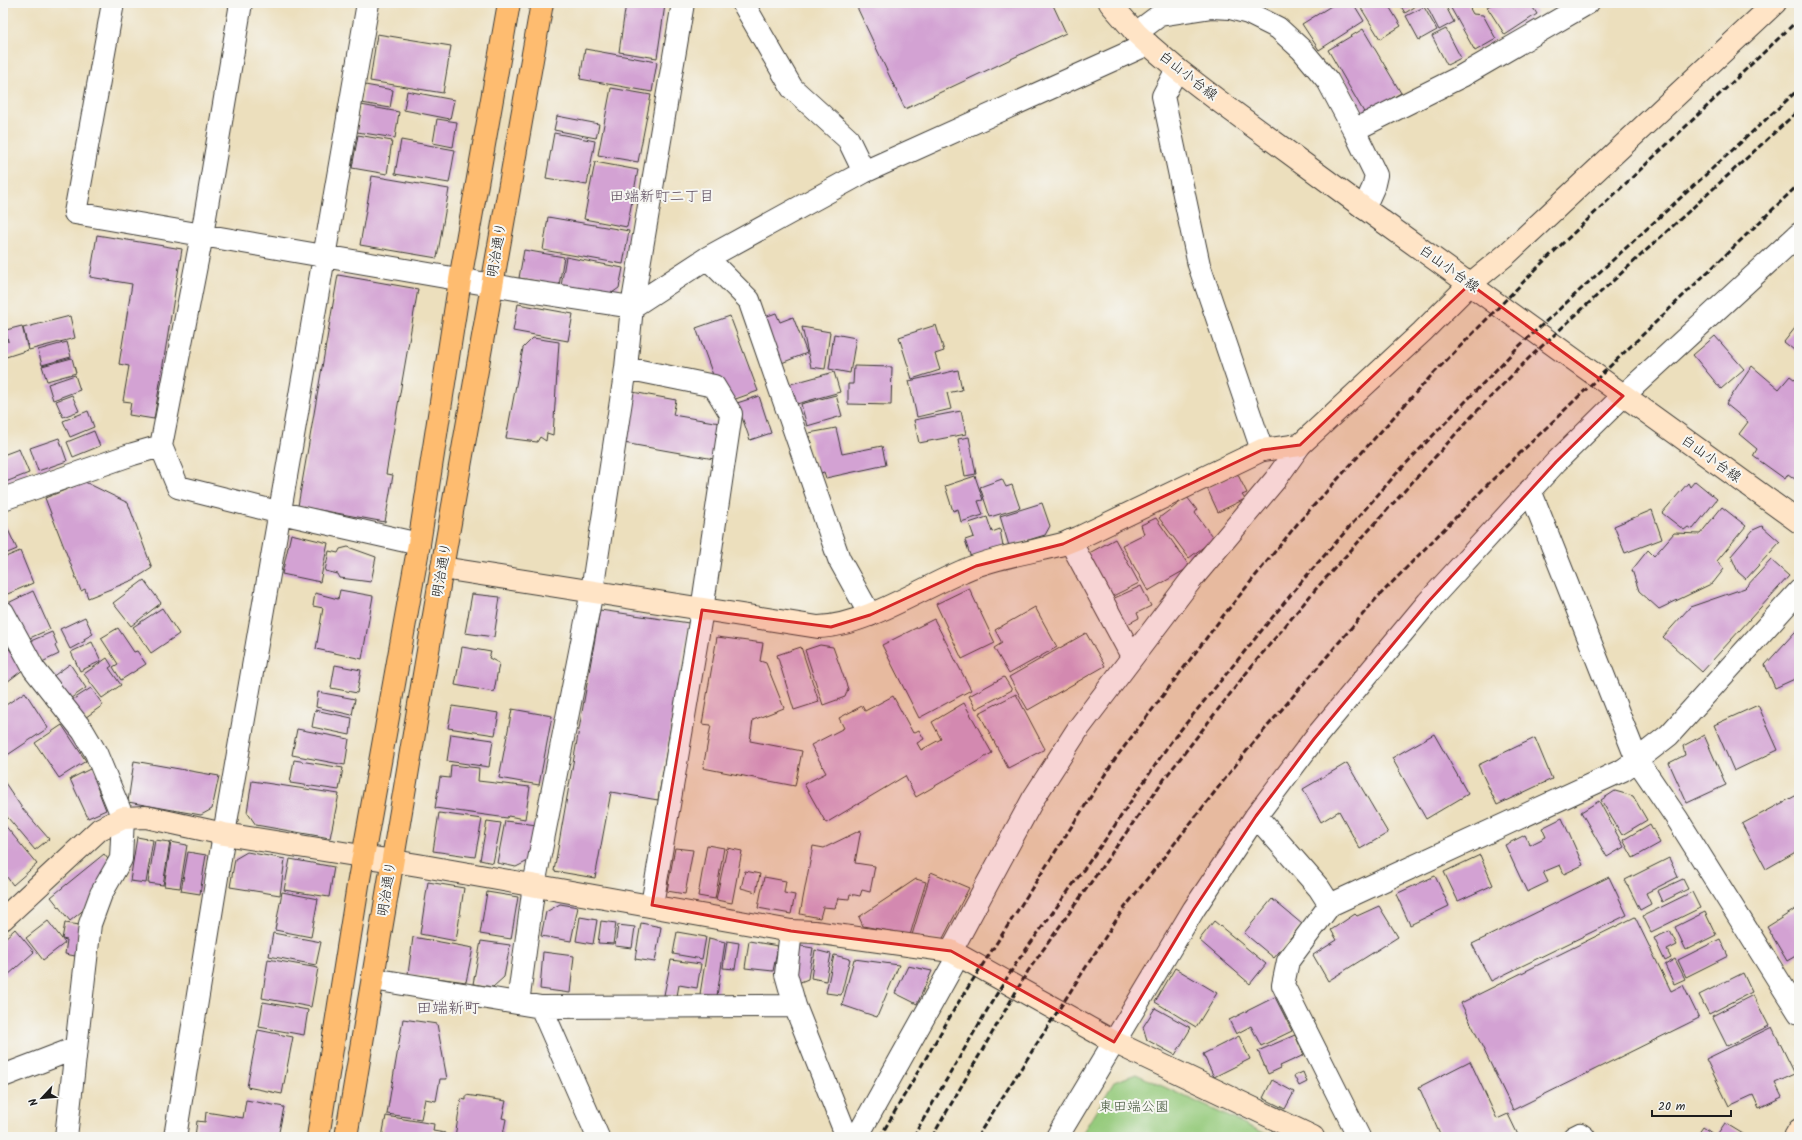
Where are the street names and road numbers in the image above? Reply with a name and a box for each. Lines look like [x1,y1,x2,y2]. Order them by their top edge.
street label: 白山小台線 [1154,46,1222,106]
street label: 明治通り [481,221,513,279]
street label: 白山小台線 [1414,240,1484,298]
street label: 白山小台線 [1676,430,1746,488]
street label: 明治通り [426,541,458,599]
street label: 明治通り [372,860,402,918]

